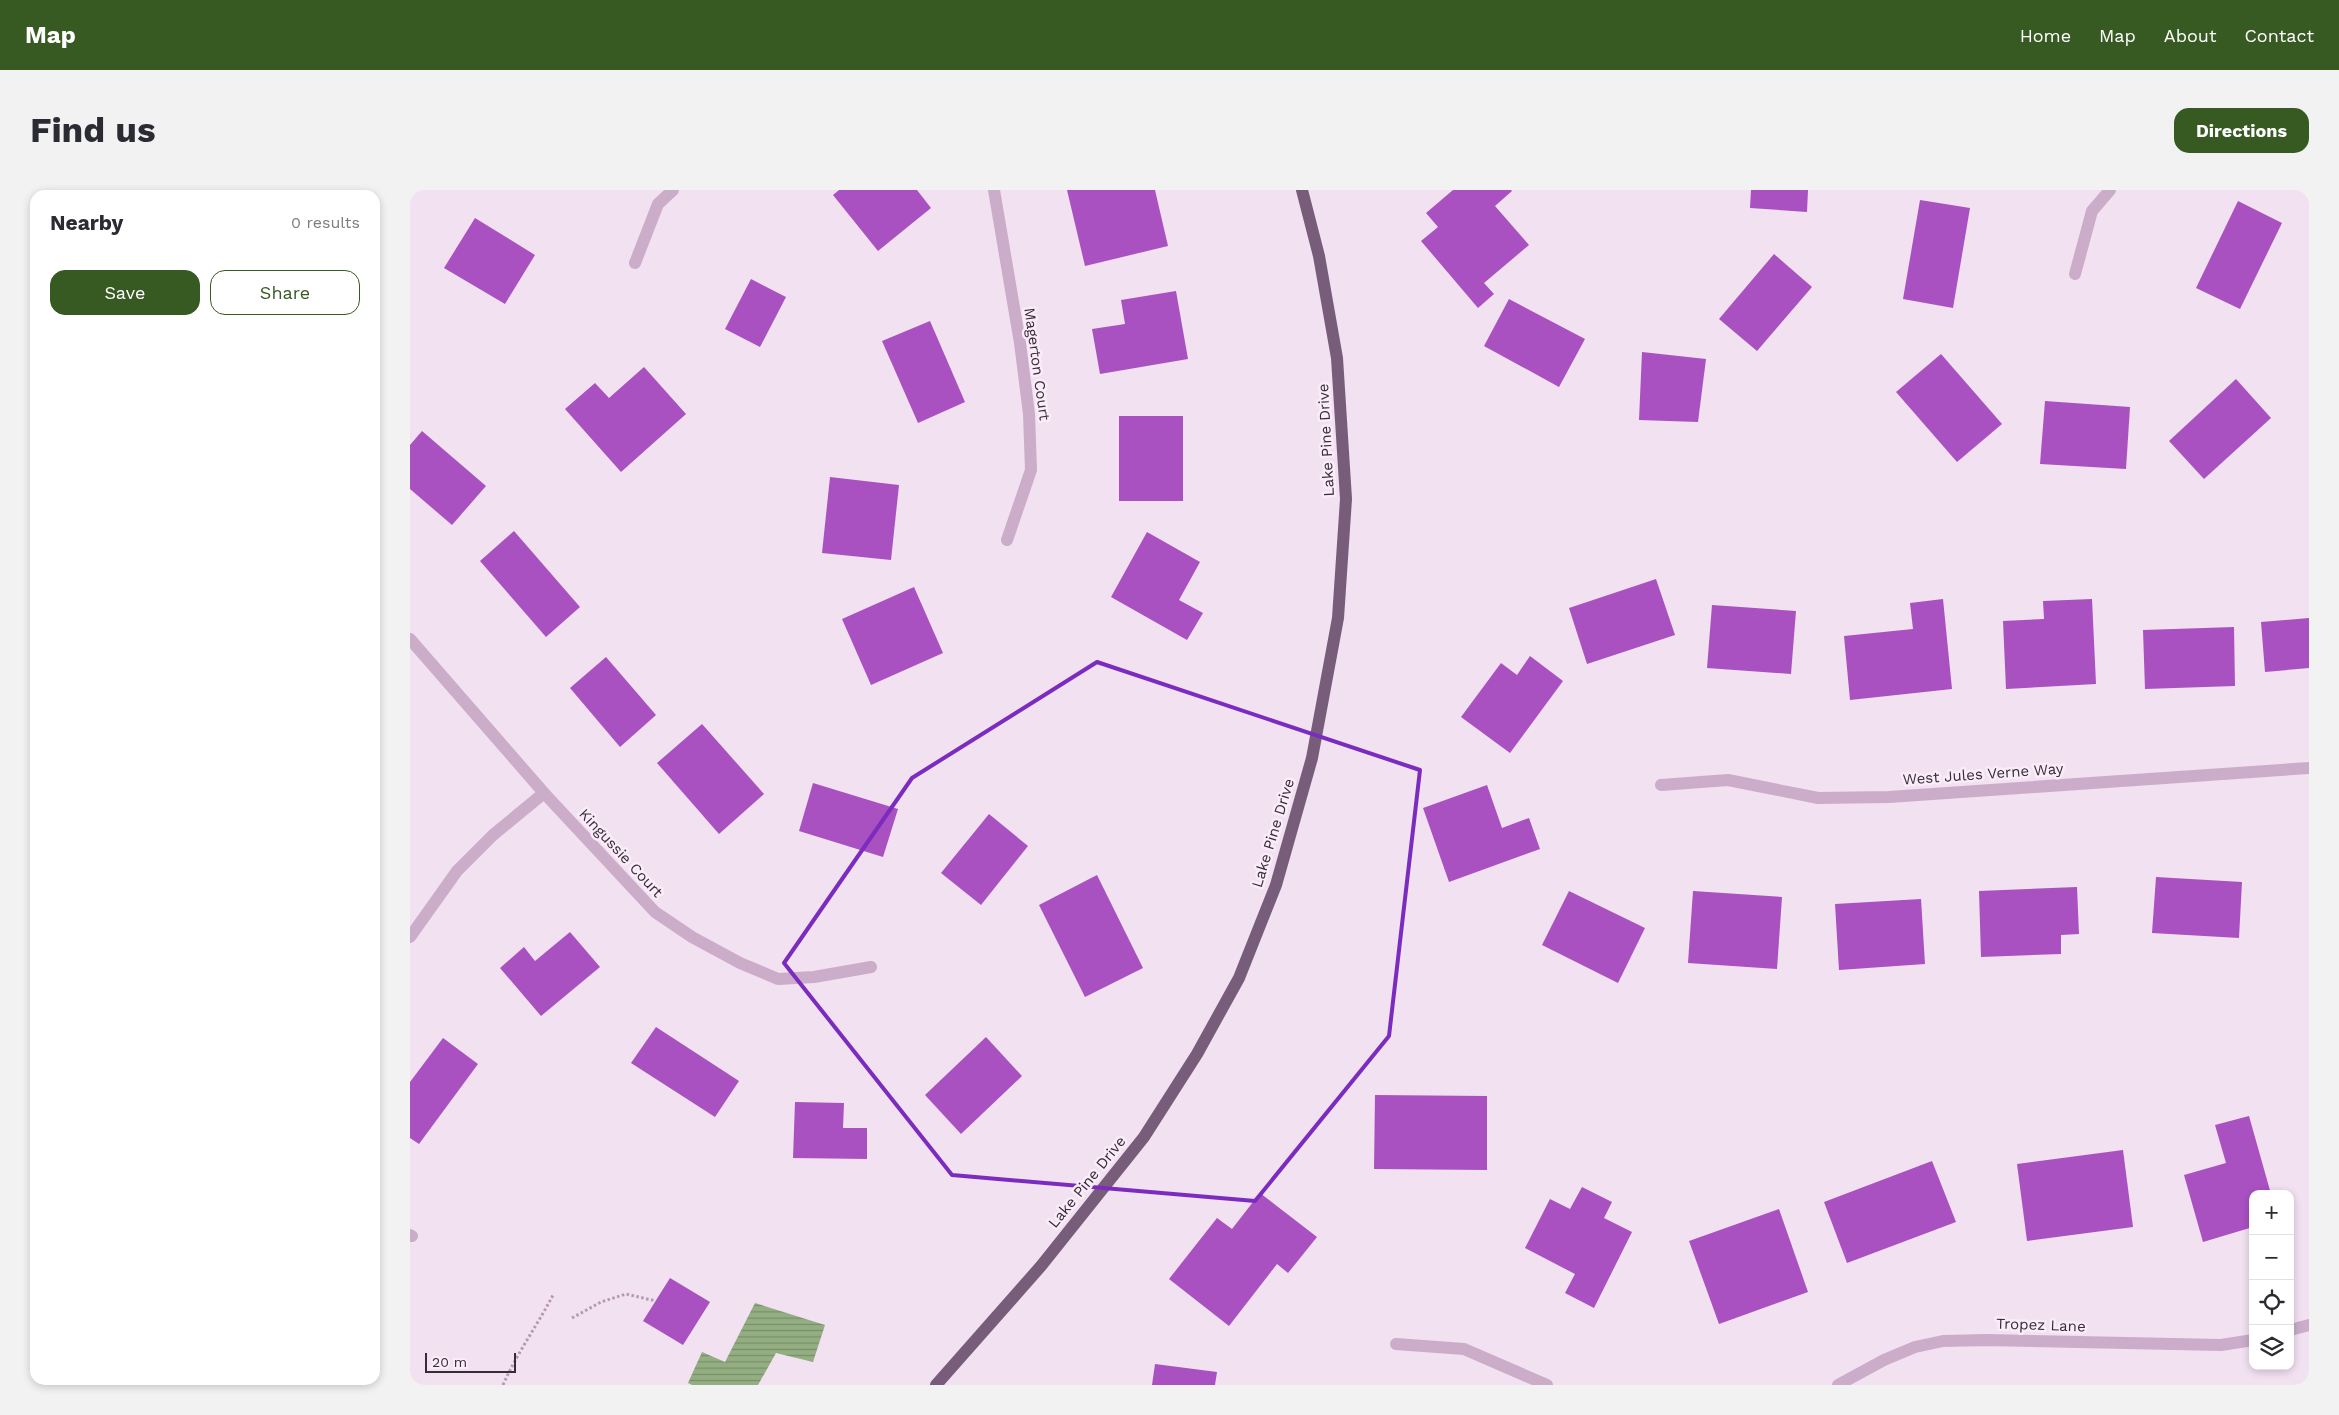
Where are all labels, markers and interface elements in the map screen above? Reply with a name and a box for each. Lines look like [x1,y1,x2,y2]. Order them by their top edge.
text: Map [25,21,76,49]
text: Home [2020,25,2071,46]
text: Map [2099,25,2136,46]
text: About [2164,25,2216,46]
text: Contact [2244,25,2314,46]
button: Directions [2174,108,2309,153]
text: Find us [30,109,156,151]
text: Nearby [50,210,123,235]
text: 0 results [291,213,360,232]
button: Save [50,270,200,315]
button: Share [210,270,360,315]
street label: Magerton Court [1020,306,1054,422]
street label: Lake Pine Drive [1314,383,1338,497]
street label: West Jules Verne Way [1902,759,2064,789]
street label: Lake Pine Drive [1248,776,1298,890]
street label: Kingussie Court [575,805,667,902]
street label: Lake Pine Drive [1044,1132,1130,1232]
map controls [2249,1190,2294,1370]
button: + [2249,1190,2294,1235]
button: − [2249,1235,2294,1280]
button: locate [2249,1280,2294,1325]
street label: Tropez Lane [1996,1314,2086,1336]
button: layers [2249,1325,2294,1370]
scale bar [425,1350,516,1373]
text: 20 m [432,1354,467,1370]

